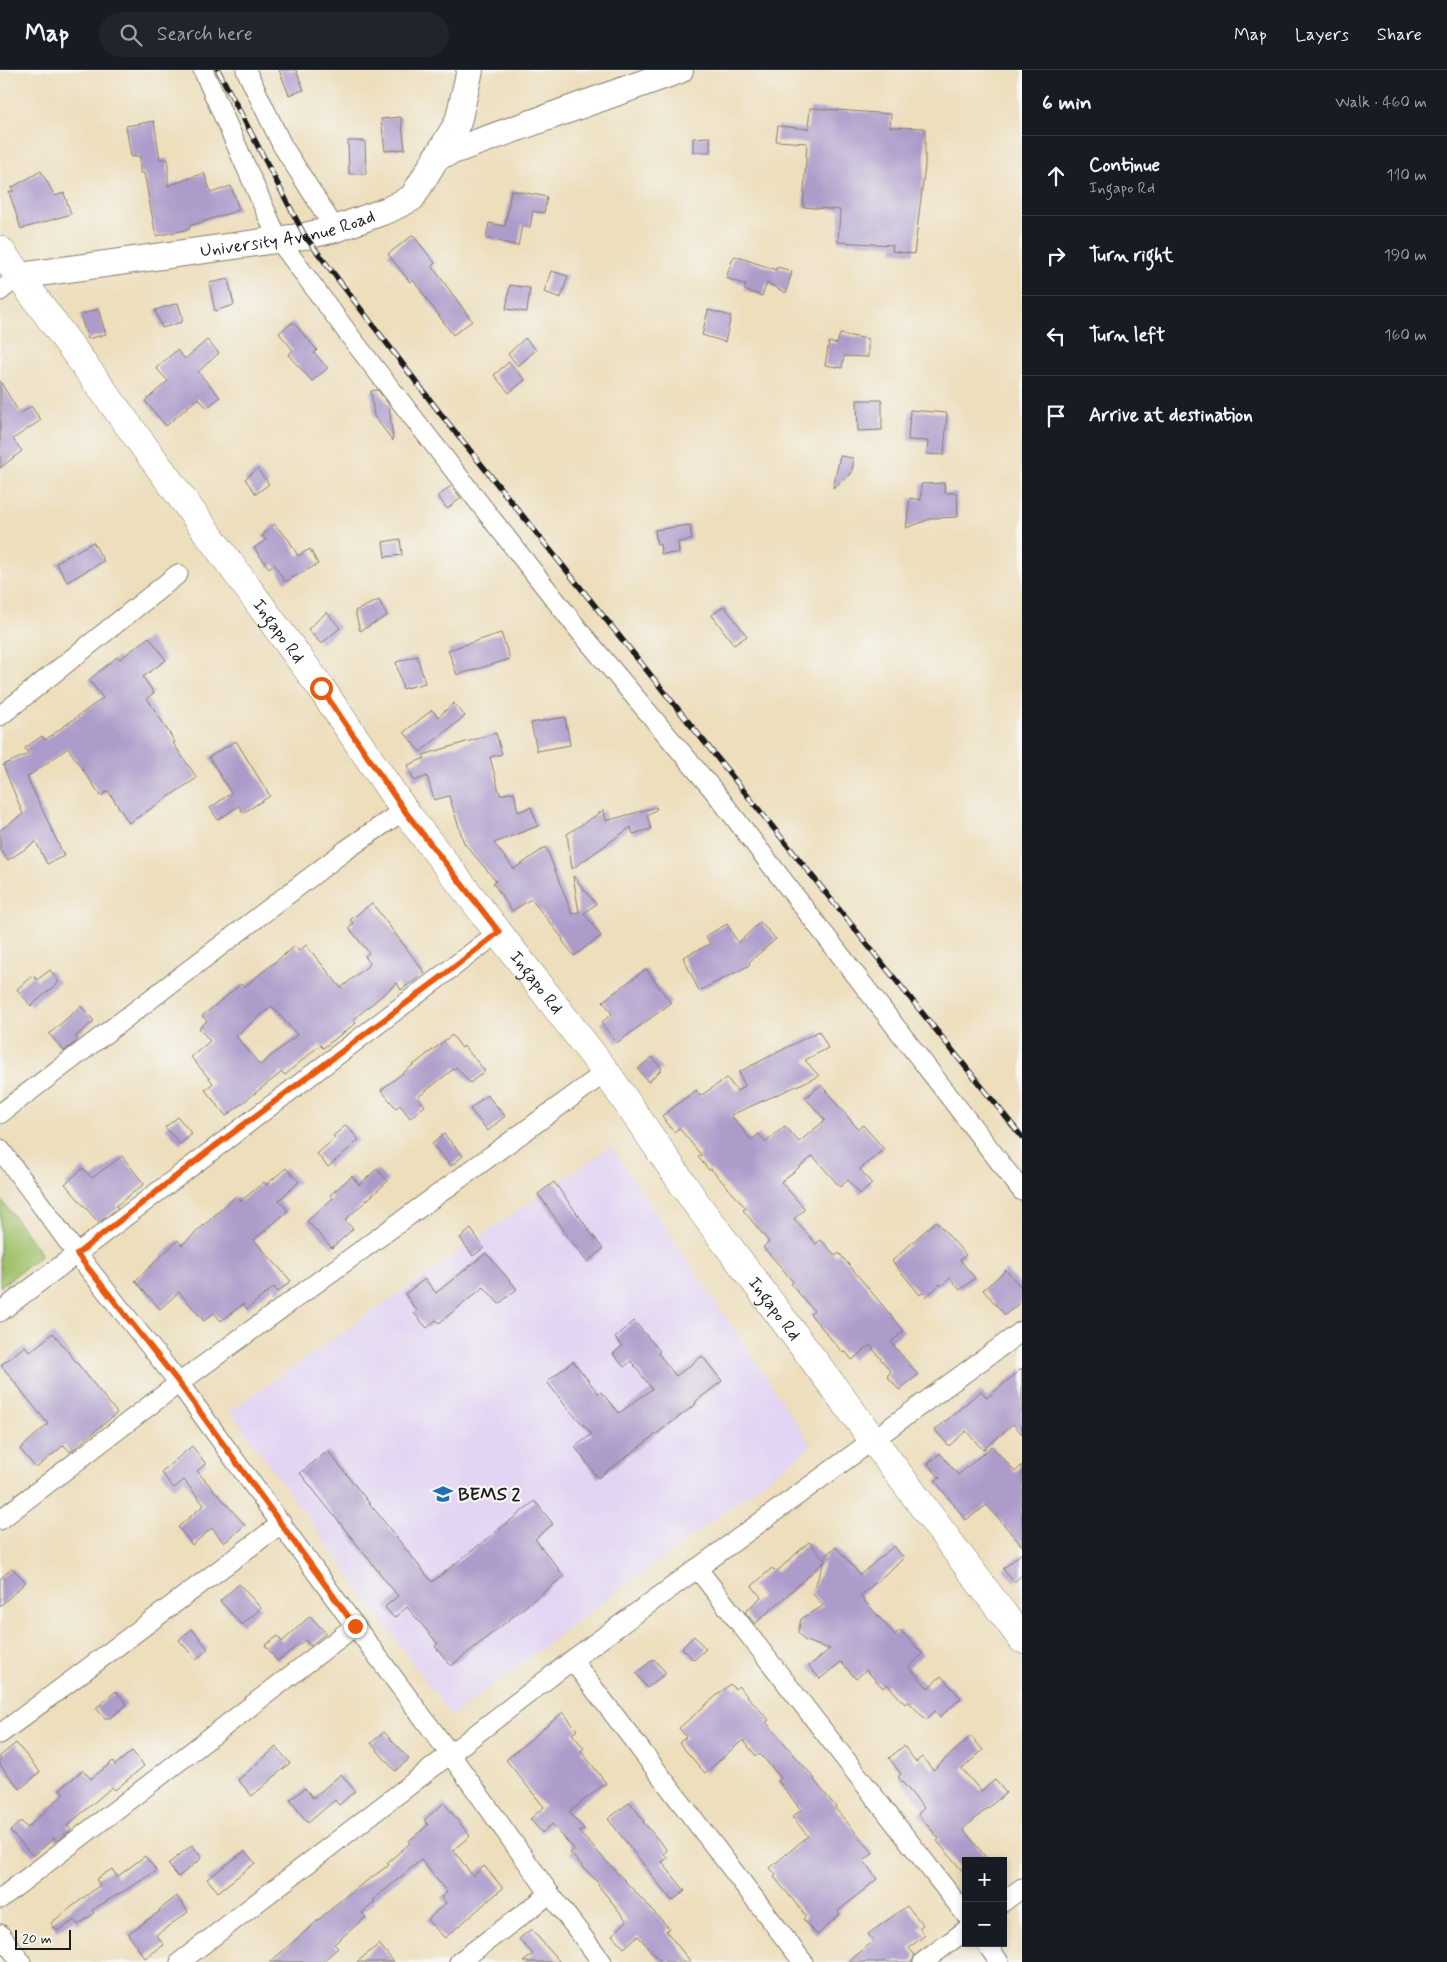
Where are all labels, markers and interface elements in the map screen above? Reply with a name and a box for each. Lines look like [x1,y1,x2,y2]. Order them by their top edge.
search box [99,12,449,57]
text: Map [25,19,69,50]
icon: search [117,21,145,49]
text: Search here [157,22,253,47]
text: Map [1234,23,1267,47]
text: Layers [1295,23,1349,47]
text: Share [1377,23,1422,47]
text: 6 min [1042,89,1092,117]
text: Walk · 460 m [1335,92,1427,113]
text: Continue [1089,153,1160,178]
icon: ahead [1042,162,1070,190]
text: 110 m [1386,165,1427,186]
text: Ingapo Rd [1089,178,1155,199]
street label: University Avenue Road [199,205,378,264]
icon: right [1042,242,1070,270]
text: Turn right [1089,243,1173,268]
text: 190 m [1384,245,1427,266]
icon: left [1042,322,1070,350]
text: Turn left [1089,323,1165,348]
text: 160 m [1384,325,1427,346]
icon: arrive [1042,402,1070,430]
text: Arrive at destination [1089,403,1253,428]
street label: Ingapo Rd [247,594,310,668]
route start [310,677,333,700]
street label: Ingapo Rd [504,946,568,1020]
street label: Ingapo Rd [742,1272,806,1346]
school or university icon: BEMS 2 [432,1483,454,1505]
place label: BEMS 2 [458,1483,521,1507]
route end [344,1615,367,1638]
map controls [962,1857,1007,1947]
button: + [962,1857,1007,1902]
button: − [962,1902,1007,1947]
scale bar [15,1927,71,1950]
text: 20 m [22,1930,52,1948]

